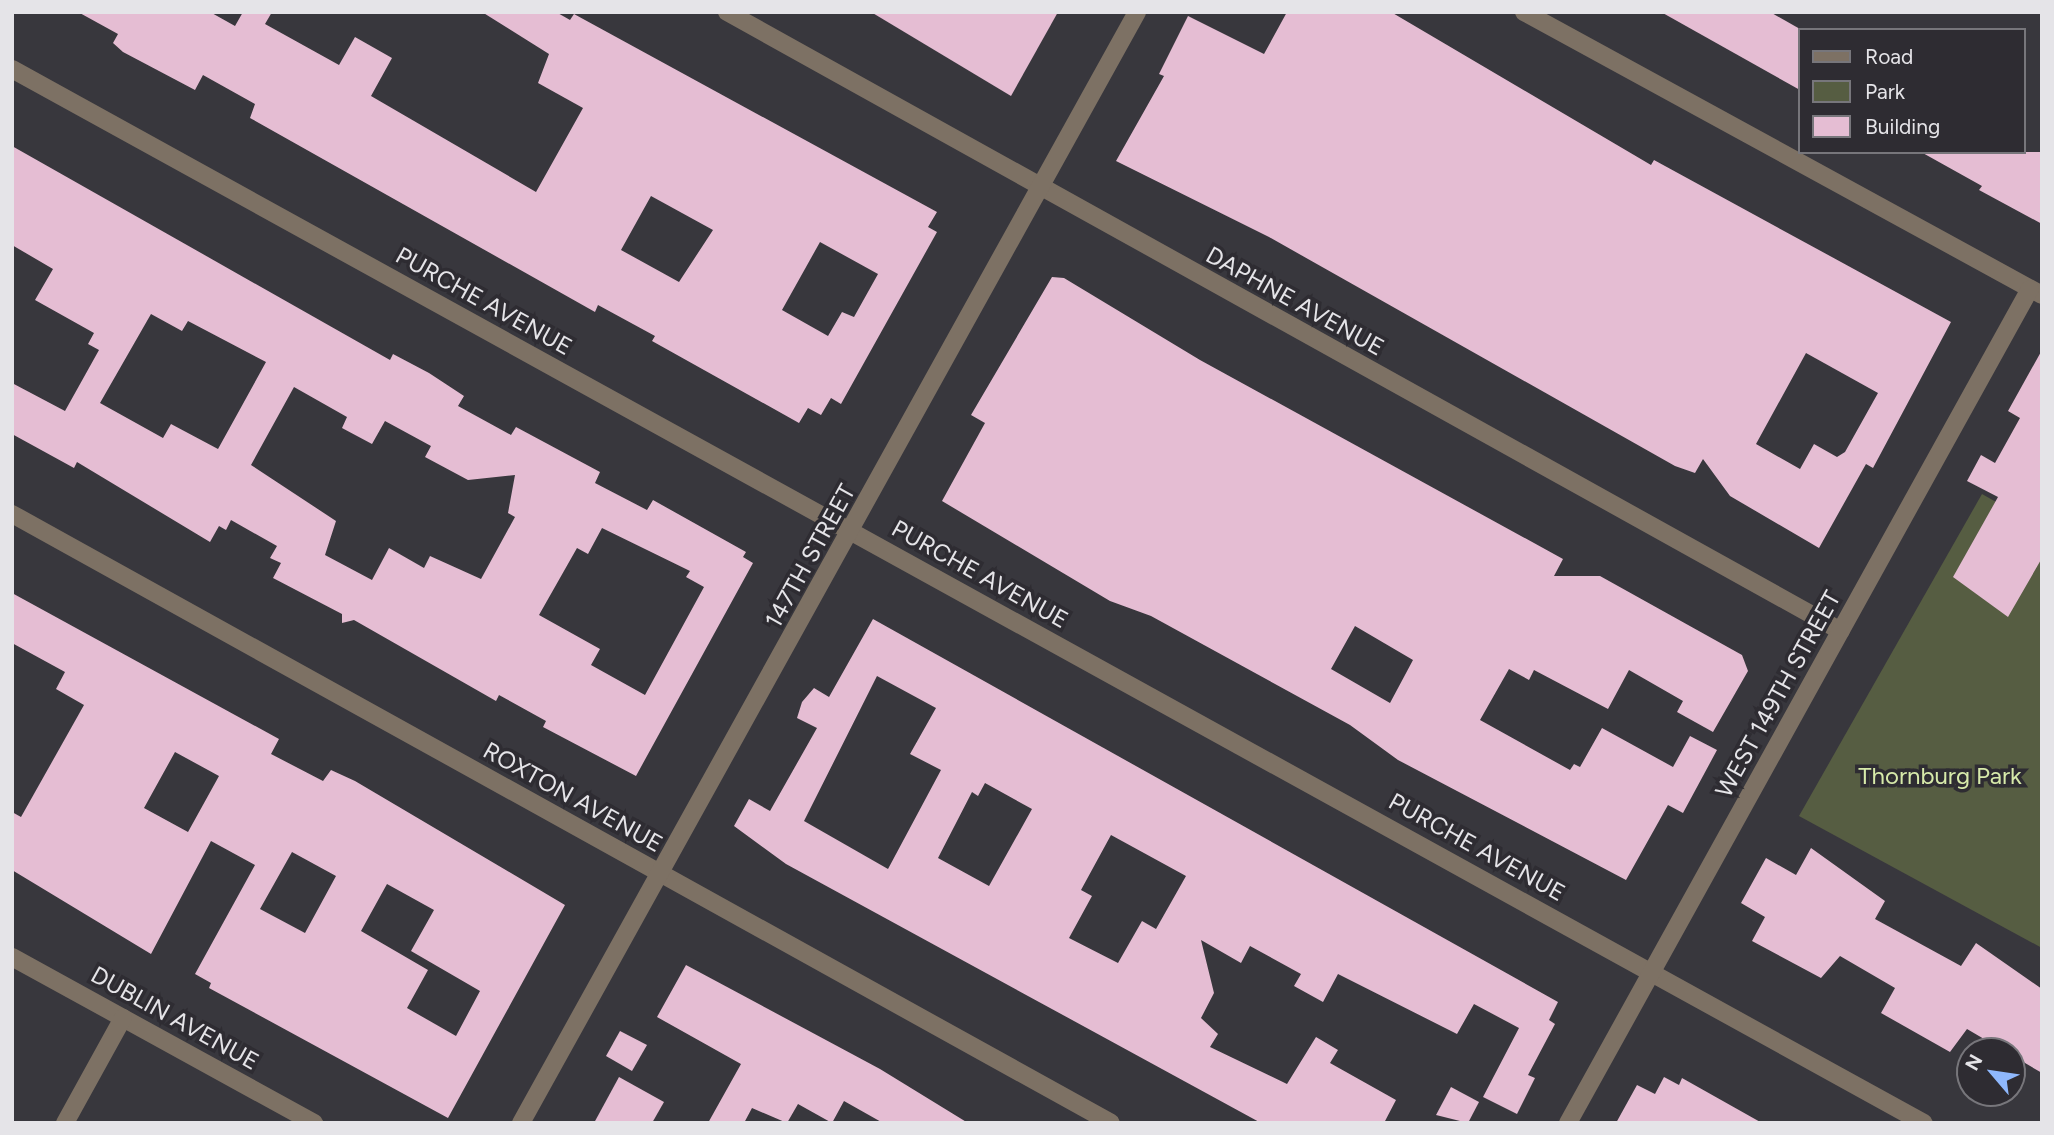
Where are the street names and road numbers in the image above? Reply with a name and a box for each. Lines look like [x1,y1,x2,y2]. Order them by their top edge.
street label: DAPHNE AVENUE [1201,240,1389,362]
street label: PURCHE AVENUE [391,241,577,361]
street label: 147TH STREET [759,479,861,633]
street label: PURCHE AVENUE [887,514,1073,634]
street label: WEST 149TH STREET [1709,586,1847,802]
street label: ROXTON AVENUE [478,736,668,858]
street label: PURCHE AVENUE [1384,787,1570,907]
street label: DUBLIN AVENUE [86,960,264,1076]

